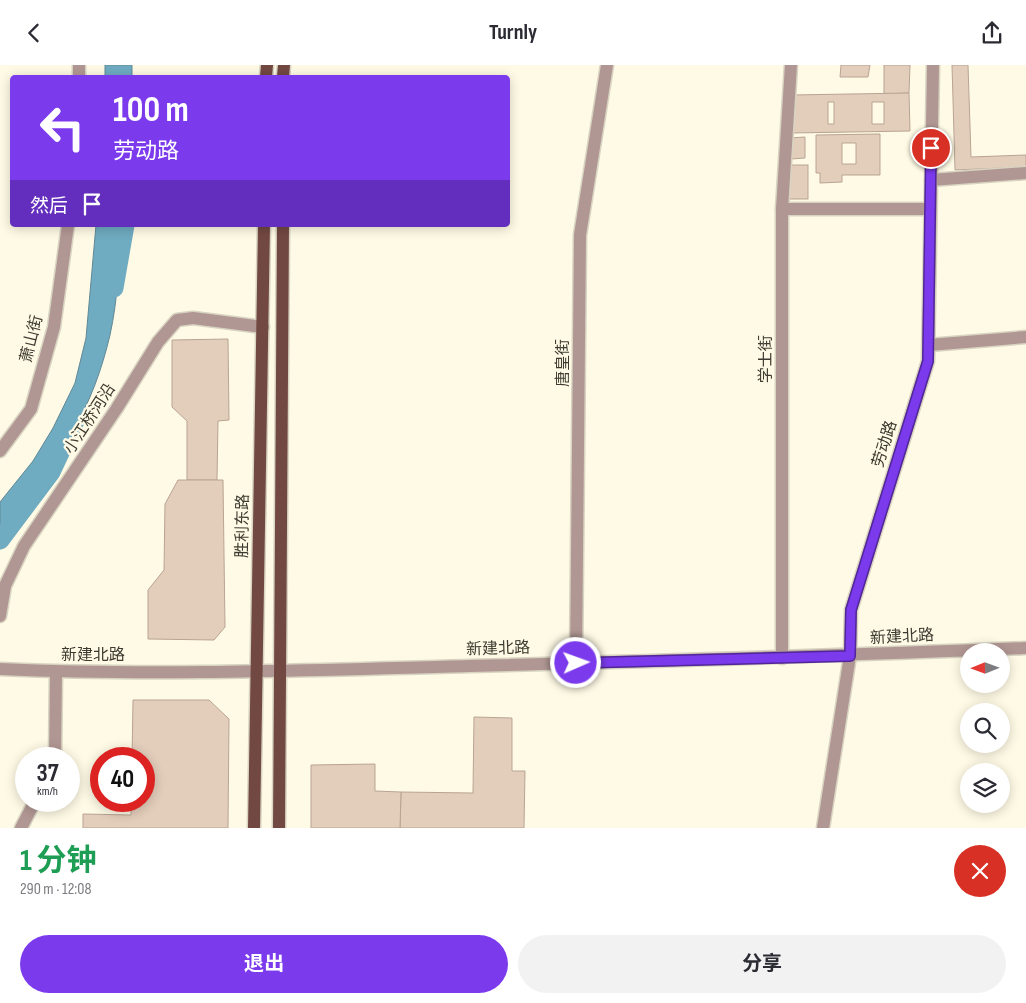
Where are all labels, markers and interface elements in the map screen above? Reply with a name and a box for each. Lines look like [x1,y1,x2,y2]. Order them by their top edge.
icon: back [20,19,48,47]
text: Turnly [489,19,537,46]
icon: share [978,19,1006,47]
text: 100 m [113,89,189,132]
icon: left [30,95,95,160]
pin [910,127,952,169]
icon: arrive [917,134,945,162]
text: 劳动路 [113,138,179,165]
icon: arrive [78,190,106,218]
text: 然后 [30,195,68,218]
street label: 萧山街 [17,313,47,365]
street label: 学士街 [757,335,776,383]
street label: 唐皇街 [554,339,573,387]
street label: 小江桥河沿 [60,380,120,458]
street label: 劳动路 [869,418,901,470]
street label: 胜利东路 [233,494,253,558]
street label: 新建北路 [870,626,934,648]
position arrow [549,636,601,688]
street label: 新建北路 [466,638,530,660]
north arrow [960,643,1010,693]
map controls [960,643,1010,813]
street label: 新建北路 [61,646,125,665]
button: search [960,703,1010,753]
speed limit sign: 40 [90,747,155,812]
text: 37 [36,758,59,789]
button: layers [960,763,1010,813]
text: km/h [37,784,58,799]
text: 1 分钟 [20,843,96,879]
button: close [954,845,1006,897]
text: 290 m · 12:08 [20,880,91,899]
button: 退出 [20,935,508,993]
button: 分享 [518,935,1006,993]

